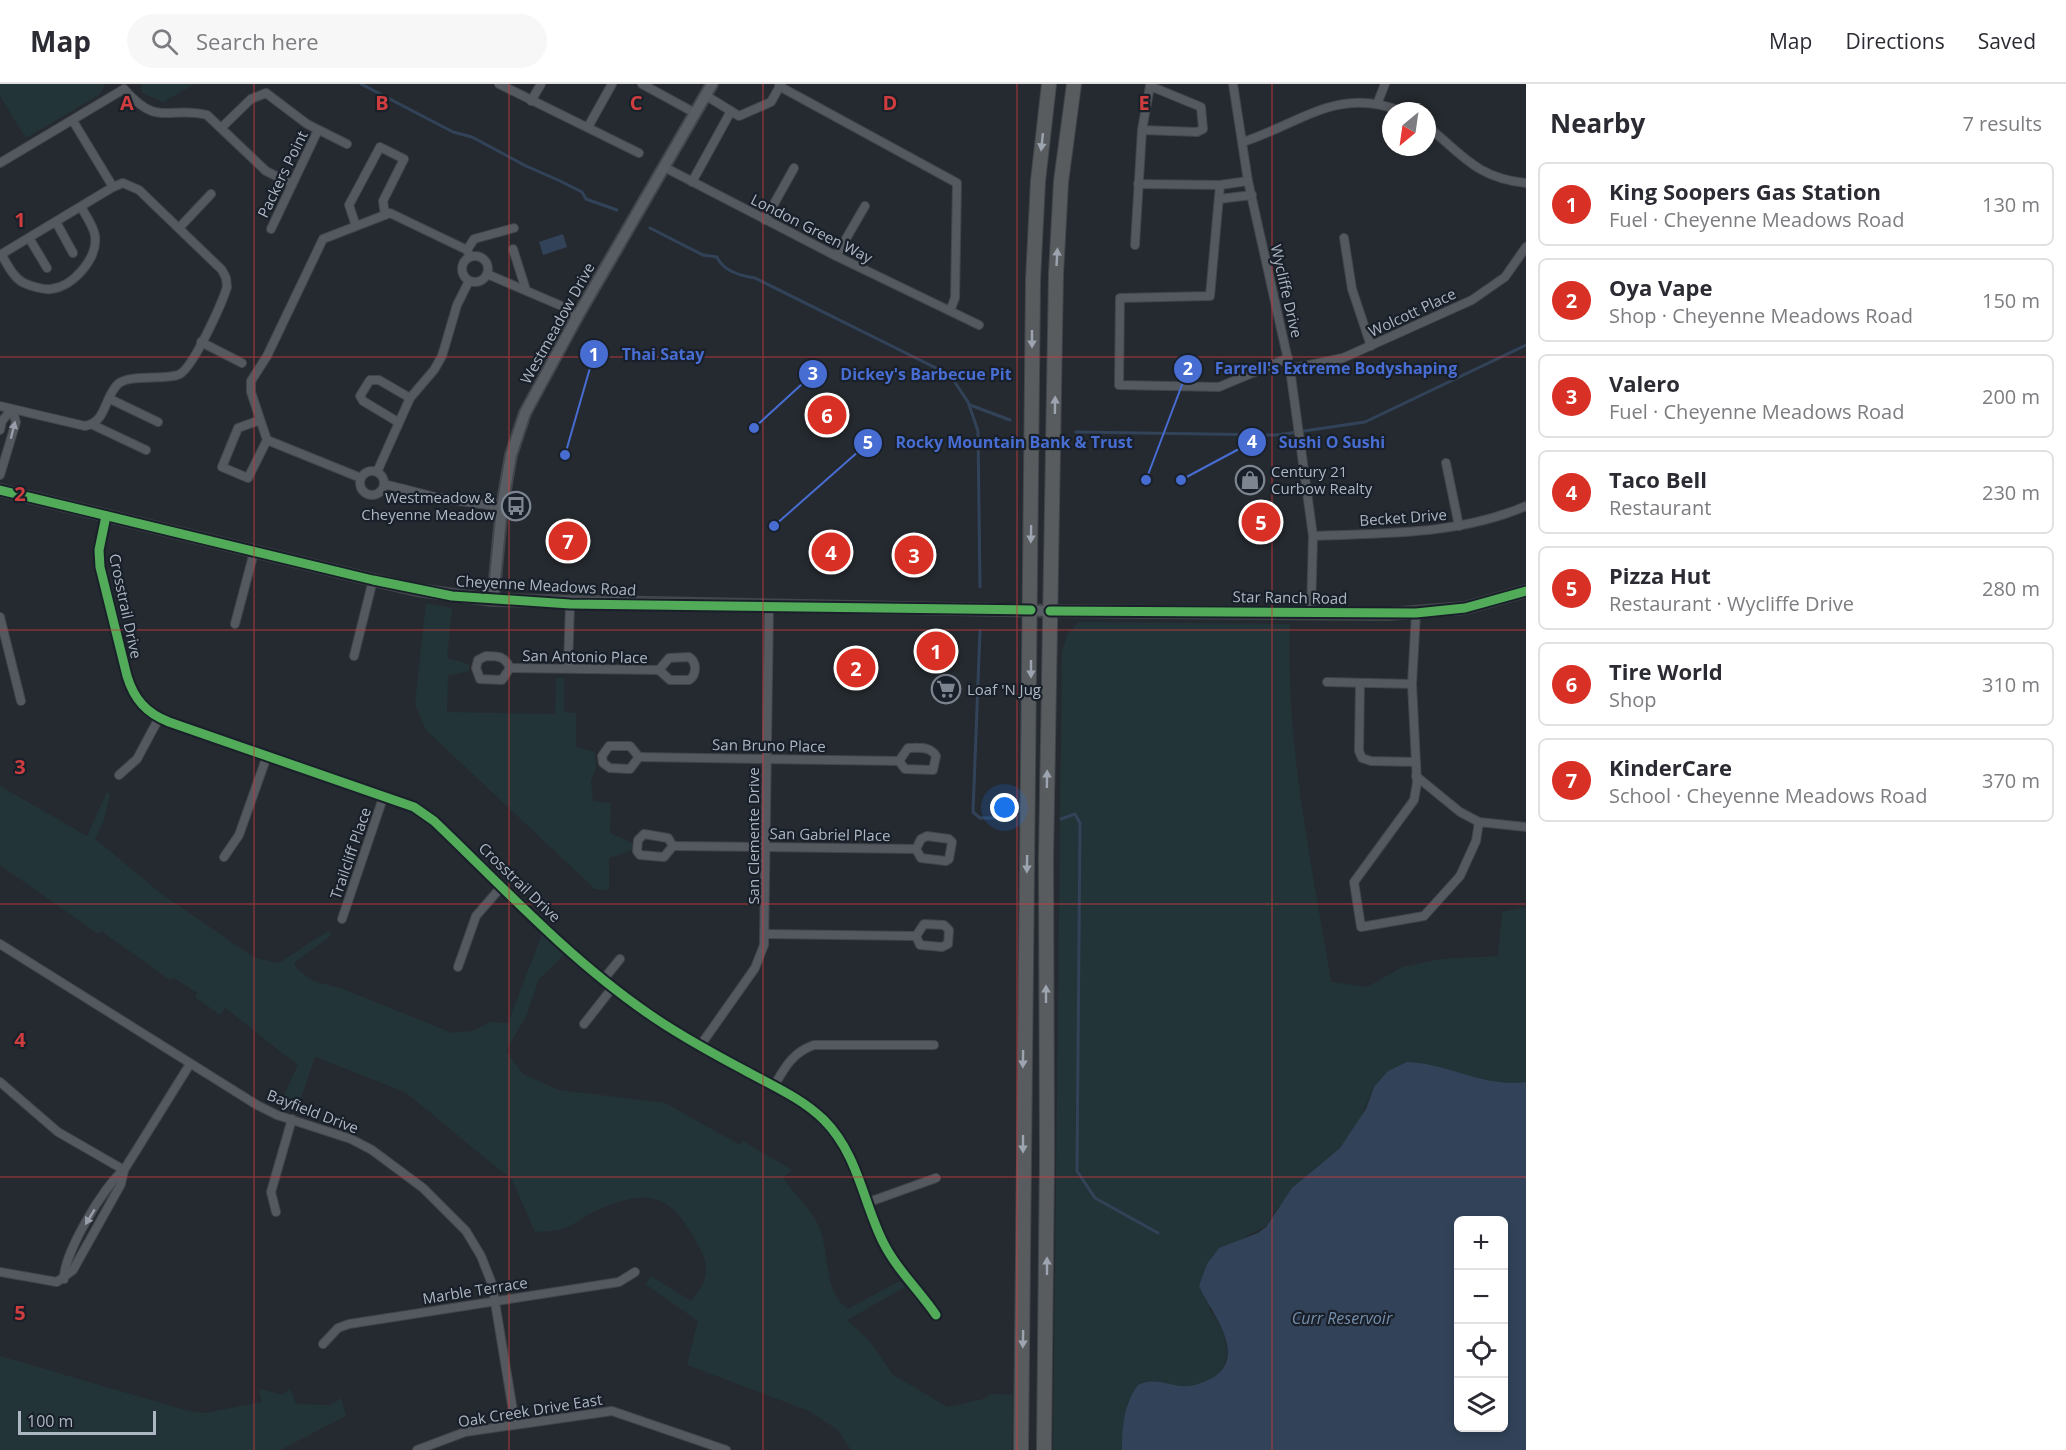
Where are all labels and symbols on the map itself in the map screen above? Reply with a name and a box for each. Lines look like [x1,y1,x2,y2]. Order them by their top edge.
text: A [120,89,134,116]
text: B [375,89,389,116]
text: C [630,89,643,116]
text: D [883,89,897,116]
text: E [1138,89,1150,116]
north arrow [1382,102,1436,156]
street label: Packers Point [252,127,312,221]
one-way arrow [1037,133,1047,152]
street label: London Green Way [748,189,877,268]
text: 1 [14,206,26,233]
street label: Wycliffe Drive [1267,242,1307,340]
one-way arrow [1053,248,1062,267]
street label: Westmeadow Drive [515,259,599,387]
street label: Wolcott Place [1365,283,1459,341]
one-way arrow [1027,329,1037,348]
callout: Thai Satay [579,337,716,371]
text: 1 [589,342,599,366]
text: Thai Satay [622,343,705,365]
callout: Farrell's Extreme Bodyshaping [1173,352,1469,386]
text: 2 [1183,356,1193,380]
callout: Dickey's Barbecue Pit [798,357,1023,391]
text: Farrell's Extreme Bodyshaping [1215,357,1457,379]
text: 3 [808,361,818,385]
text: Dickey's Barbecue Pit [840,363,1012,385]
pin: 6 [808,392,846,438]
one-way arrow [1050,396,1060,415]
one-way arrow [9,420,18,439]
callout: Sushi O Sushi [1237,425,1398,459]
callout: Rocky Mountain Bank & Trust [853,426,1144,460]
text: 4 [1247,429,1257,453]
text: 5 [863,430,873,454]
text: Rocky Mountain Bank & Trust [895,431,1133,453]
text: Sushi O Sushi [1279,431,1385,453]
place label: Century 21 Curbow Realty [1271,461,1373,498]
shop icon: Century 21 Curbow Realty [1234,464,1266,496]
text: 2 [14,480,26,507]
place label: Westmeadow & Cheyenne Meadow [361,487,495,524]
bus stop icon: Westmeadow & Cheyenne Meadow [500,490,532,522]
pin: 5 [1242,500,1280,544]
street label: Becket Drive [1359,504,1447,530]
pin: 7 [548,518,588,564]
one-way arrow [1027,524,1036,543]
pin: 4 [812,530,850,574]
pin: 3 [894,532,934,578]
street label: Crosstrail Drive [105,552,147,660]
street label: Cheyenne Meadows Road [455,570,637,600]
street label: Star Ranch Road [1232,586,1348,608]
pin: 1 [916,628,956,674]
street label: San Antonio Place [522,645,648,667]
pin: 2 [836,646,876,690]
one-way arrow [1026,659,1036,678]
supermarket icon: Loaf 'N Jug [930,673,962,705]
place label: Loaf 'N Jug [967,679,1041,699]
street label: San Bruno Place [712,734,826,756]
text: 3 [14,753,26,780]
street label: San Clemente Drive [743,767,763,905]
one-way arrow [1043,769,1052,788]
your location [990,793,1019,822]
street label: Trailcliff Place [325,804,375,902]
street label: San Gabriel Place [769,823,891,845]
street label: Crosstrail Drive [475,838,565,926]
one-way arrow [1022,854,1032,873]
one-way arrow [1041,984,1051,1003]
text: 4 [14,1026,26,1053]
one-way arrow [1019,1049,1028,1068]
street label: Bayfield Drive [264,1084,362,1138]
one-way arrow [1018,1134,1028,1153]
one-way arrow [85,1209,95,1226]
one-way arrow [1042,1256,1052,1275]
street label: Marble Terrace [421,1272,529,1308]
text: 5 [14,1299,26,1326]
water label: Curr Reservoir [1292,1307,1393,1329]
one-way arrow [1018,1329,1028,1348]
street label: Oak Creek Drive East [456,1389,604,1431]
scale bar [18,1408,156,1436]

